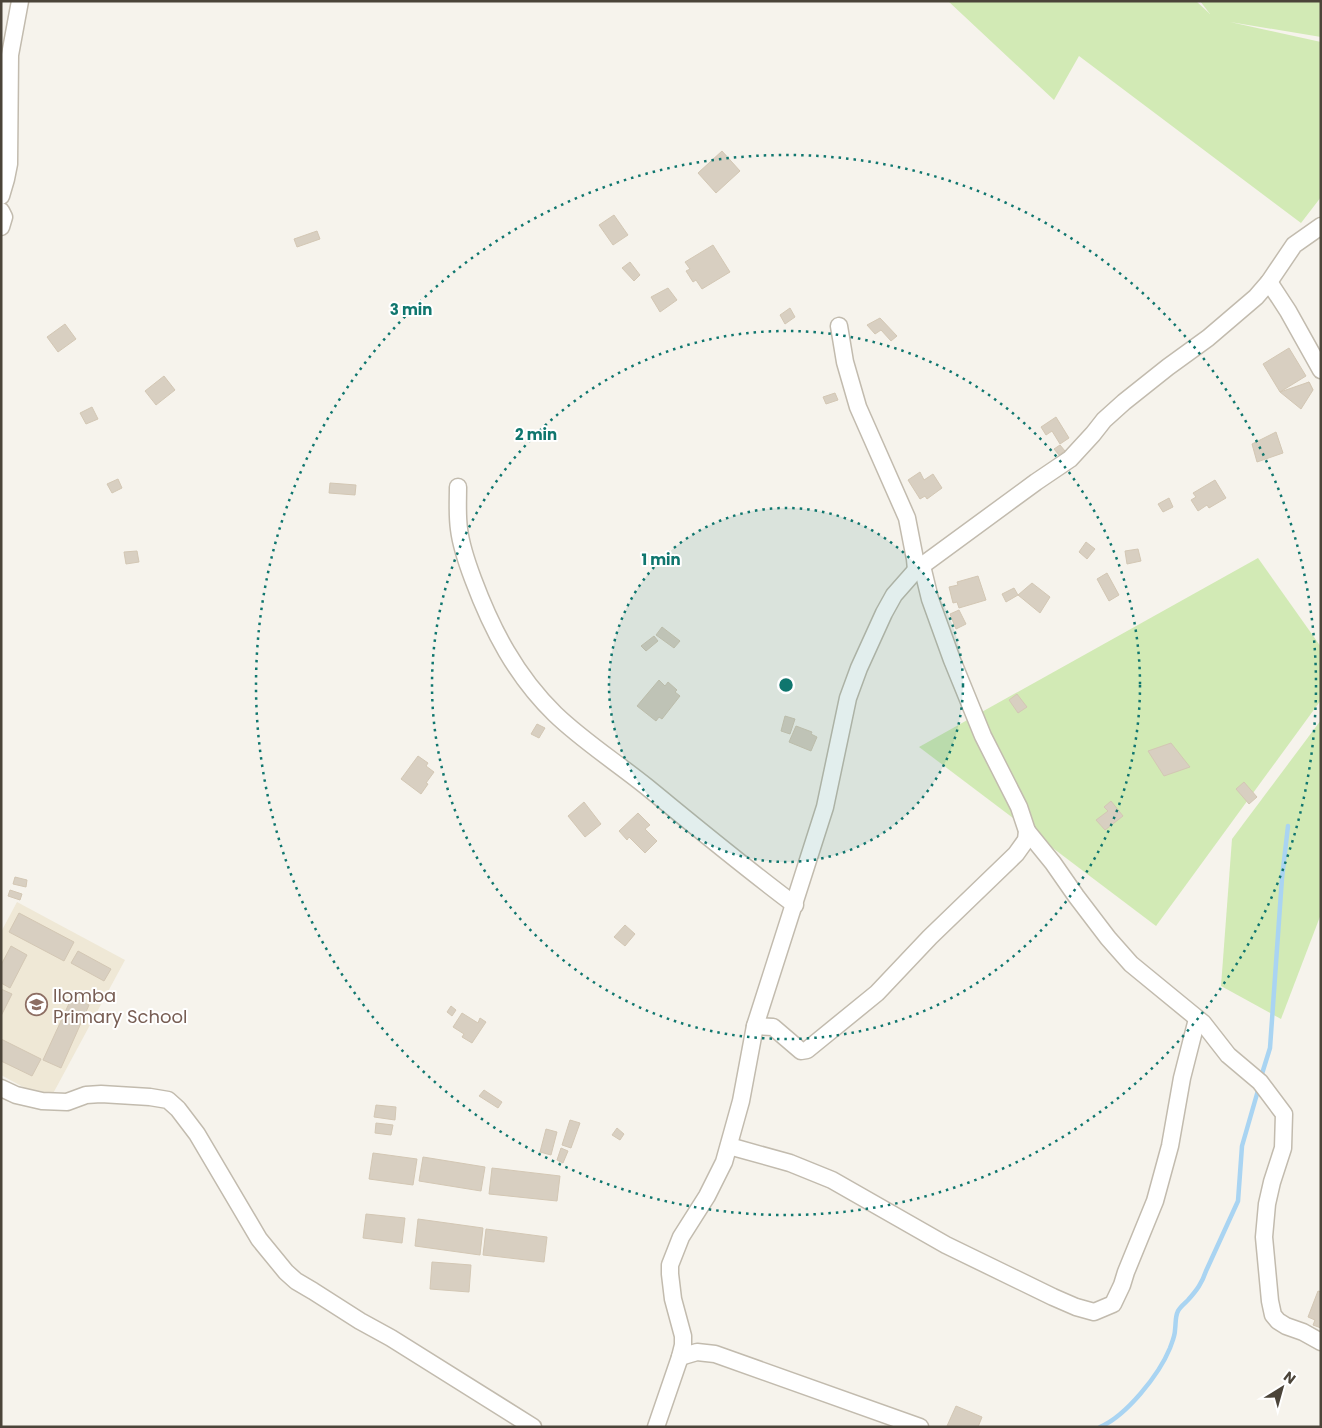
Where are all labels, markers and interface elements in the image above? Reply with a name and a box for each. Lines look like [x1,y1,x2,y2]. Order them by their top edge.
text: 3 min [390,299,432,320]
text: 2 min [515,424,557,445]
text: 1 min [641,549,681,570]
centre of rings [777,676,795,694]
place label: Ilomba Primary School [53,983,187,1029]
school or university icon: Ilomba Primary School [25,993,49,1017]
north arrow [1257,1363,1307,1413]
text: N [1280,1366,1300,1389]

